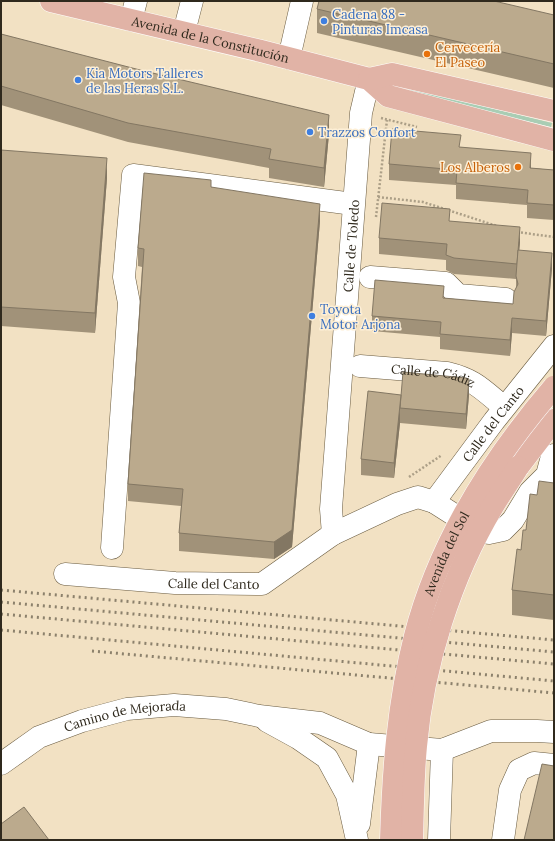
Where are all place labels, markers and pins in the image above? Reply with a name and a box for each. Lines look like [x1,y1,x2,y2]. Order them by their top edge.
place label: Cadena 88 - Pinturas Imcasa [332,6,428,38]
marker: Cadena 88 - Pinturas Imcasa [319,16,329,26]
place label: Cervecería El Paseo [435,39,501,71]
marker: Cervecería El Paseo [422,49,432,59]
place label: Kia Motors Talleres de las Heras S.L. [86,65,203,97]
marker: Kia Motors Talleres de las Heras S.L. [73,75,83,85]
place label: Trazzos Confort [318,124,416,141]
marker: Trazzos Confort [305,127,315,137]
place label: Los Alberos [440,159,510,176]
marker: Los Alberos [513,162,523,172]
place label: Toyota Motor Arjona [320,301,401,333]
marker: Toyota Motor Arjona [307,311,317,321]

